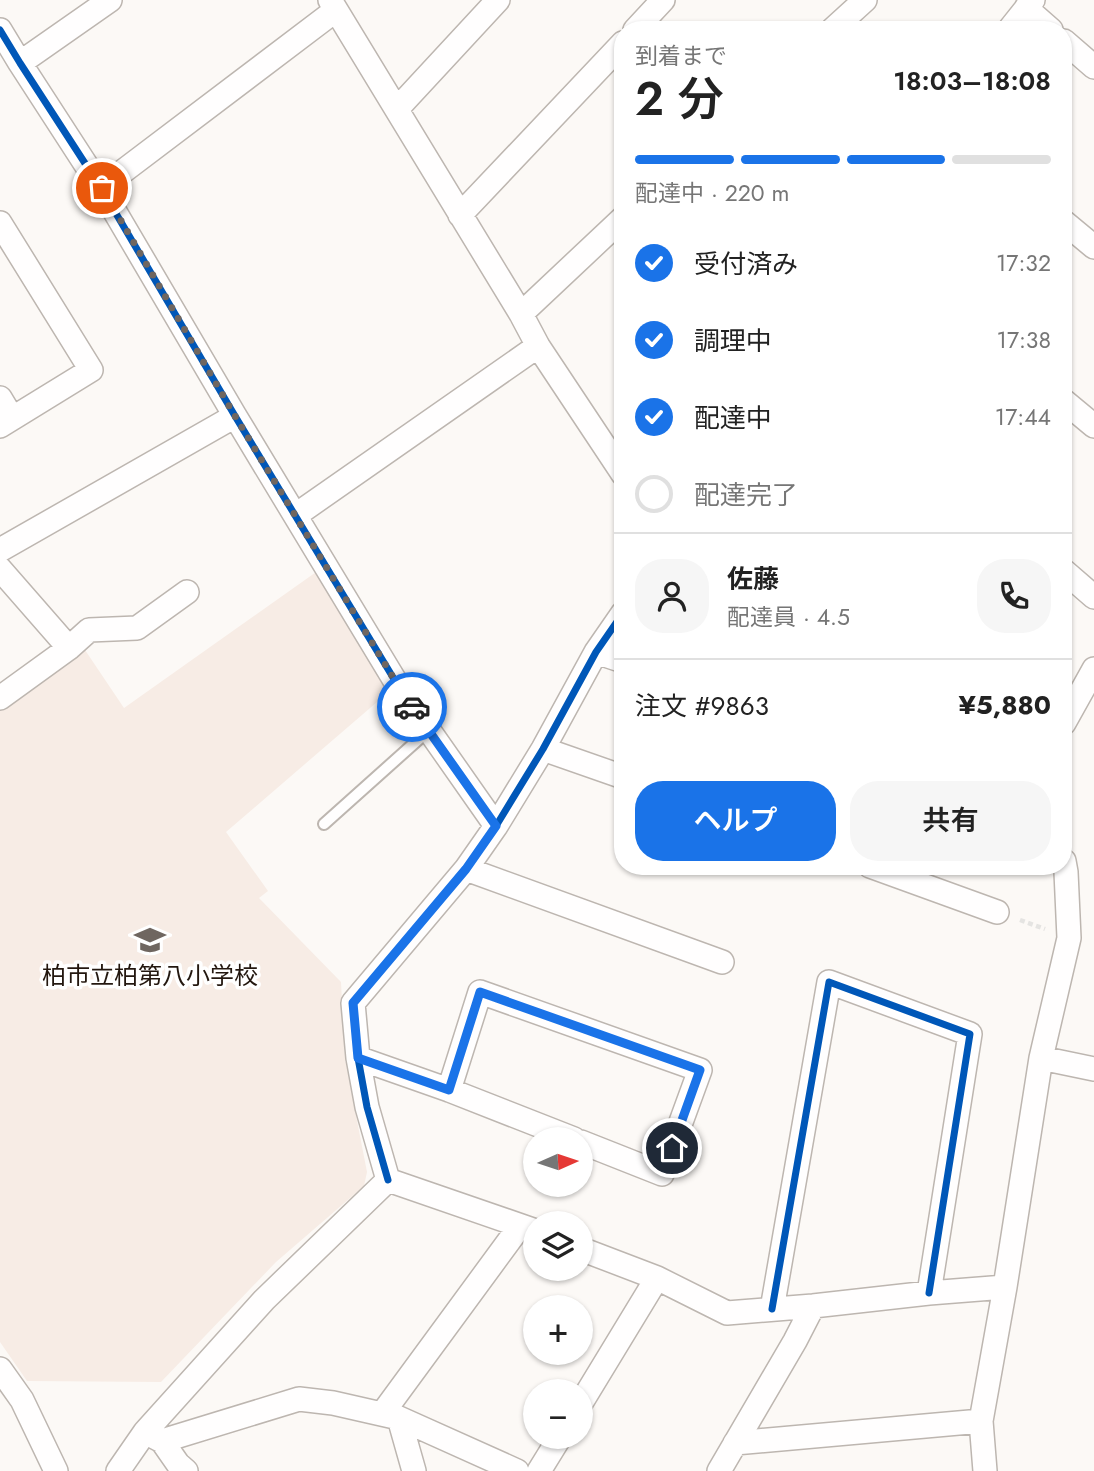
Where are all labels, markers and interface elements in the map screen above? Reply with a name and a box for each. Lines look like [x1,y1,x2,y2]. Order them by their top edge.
text: 到着まで [635,39,727,73]
text: 18:03–18:08 [893,62,1051,100]
text: 2 分 [635,66,724,132]
pin [72,158,132,218]
icon: bag [83,169,121,207]
text: 配達中 · 220 m [635,176,790,210]
icon: check [635,244,673,282]
text: 受付済み [694,245,798,283]
text: 17:32 [996,246,1051,280]
icon: check [635,321,673,359]
text: 調理中 [694,322,772,360]
text: 17:38 [997,323,1051,357]
icon: check [635,398,673,436]
text: 配達中 [694,399,772,437]
text: 17:44 [995,400,1051,434]
text: 配達完了 [694,476,798,514]
button: person [635,559,709,633]
button: phone [977,559,1051,633]
text: 佐藤 [727,560,779,598]
text: 配達員 · 4.5 [727,600,850,634]
courier [377,672,447,742]
text: ¥5,880 [959,686,1051,724]
text: 注文 #9863 [635,687,769,725]
icon: car [393,688,431,726]
button: ヘルプ [635,781,836,861]
button: 共有 [850,781,1051,861]
school or university icon: 柏市立柏第八小学校 [133,923,167,957]
place label: 柏市立柏第八小学校 [42,958,258,993]
pin [642,1118,702,1178]
north arrow [523,1127,593,1197]
map controls [523,1127,593,1449]
icon: home [653,1129,691,1167]
button: layers [523,1211,593,1281]
button: + [523,1295,593,1365]
button: − [523,1379,593,1449]

